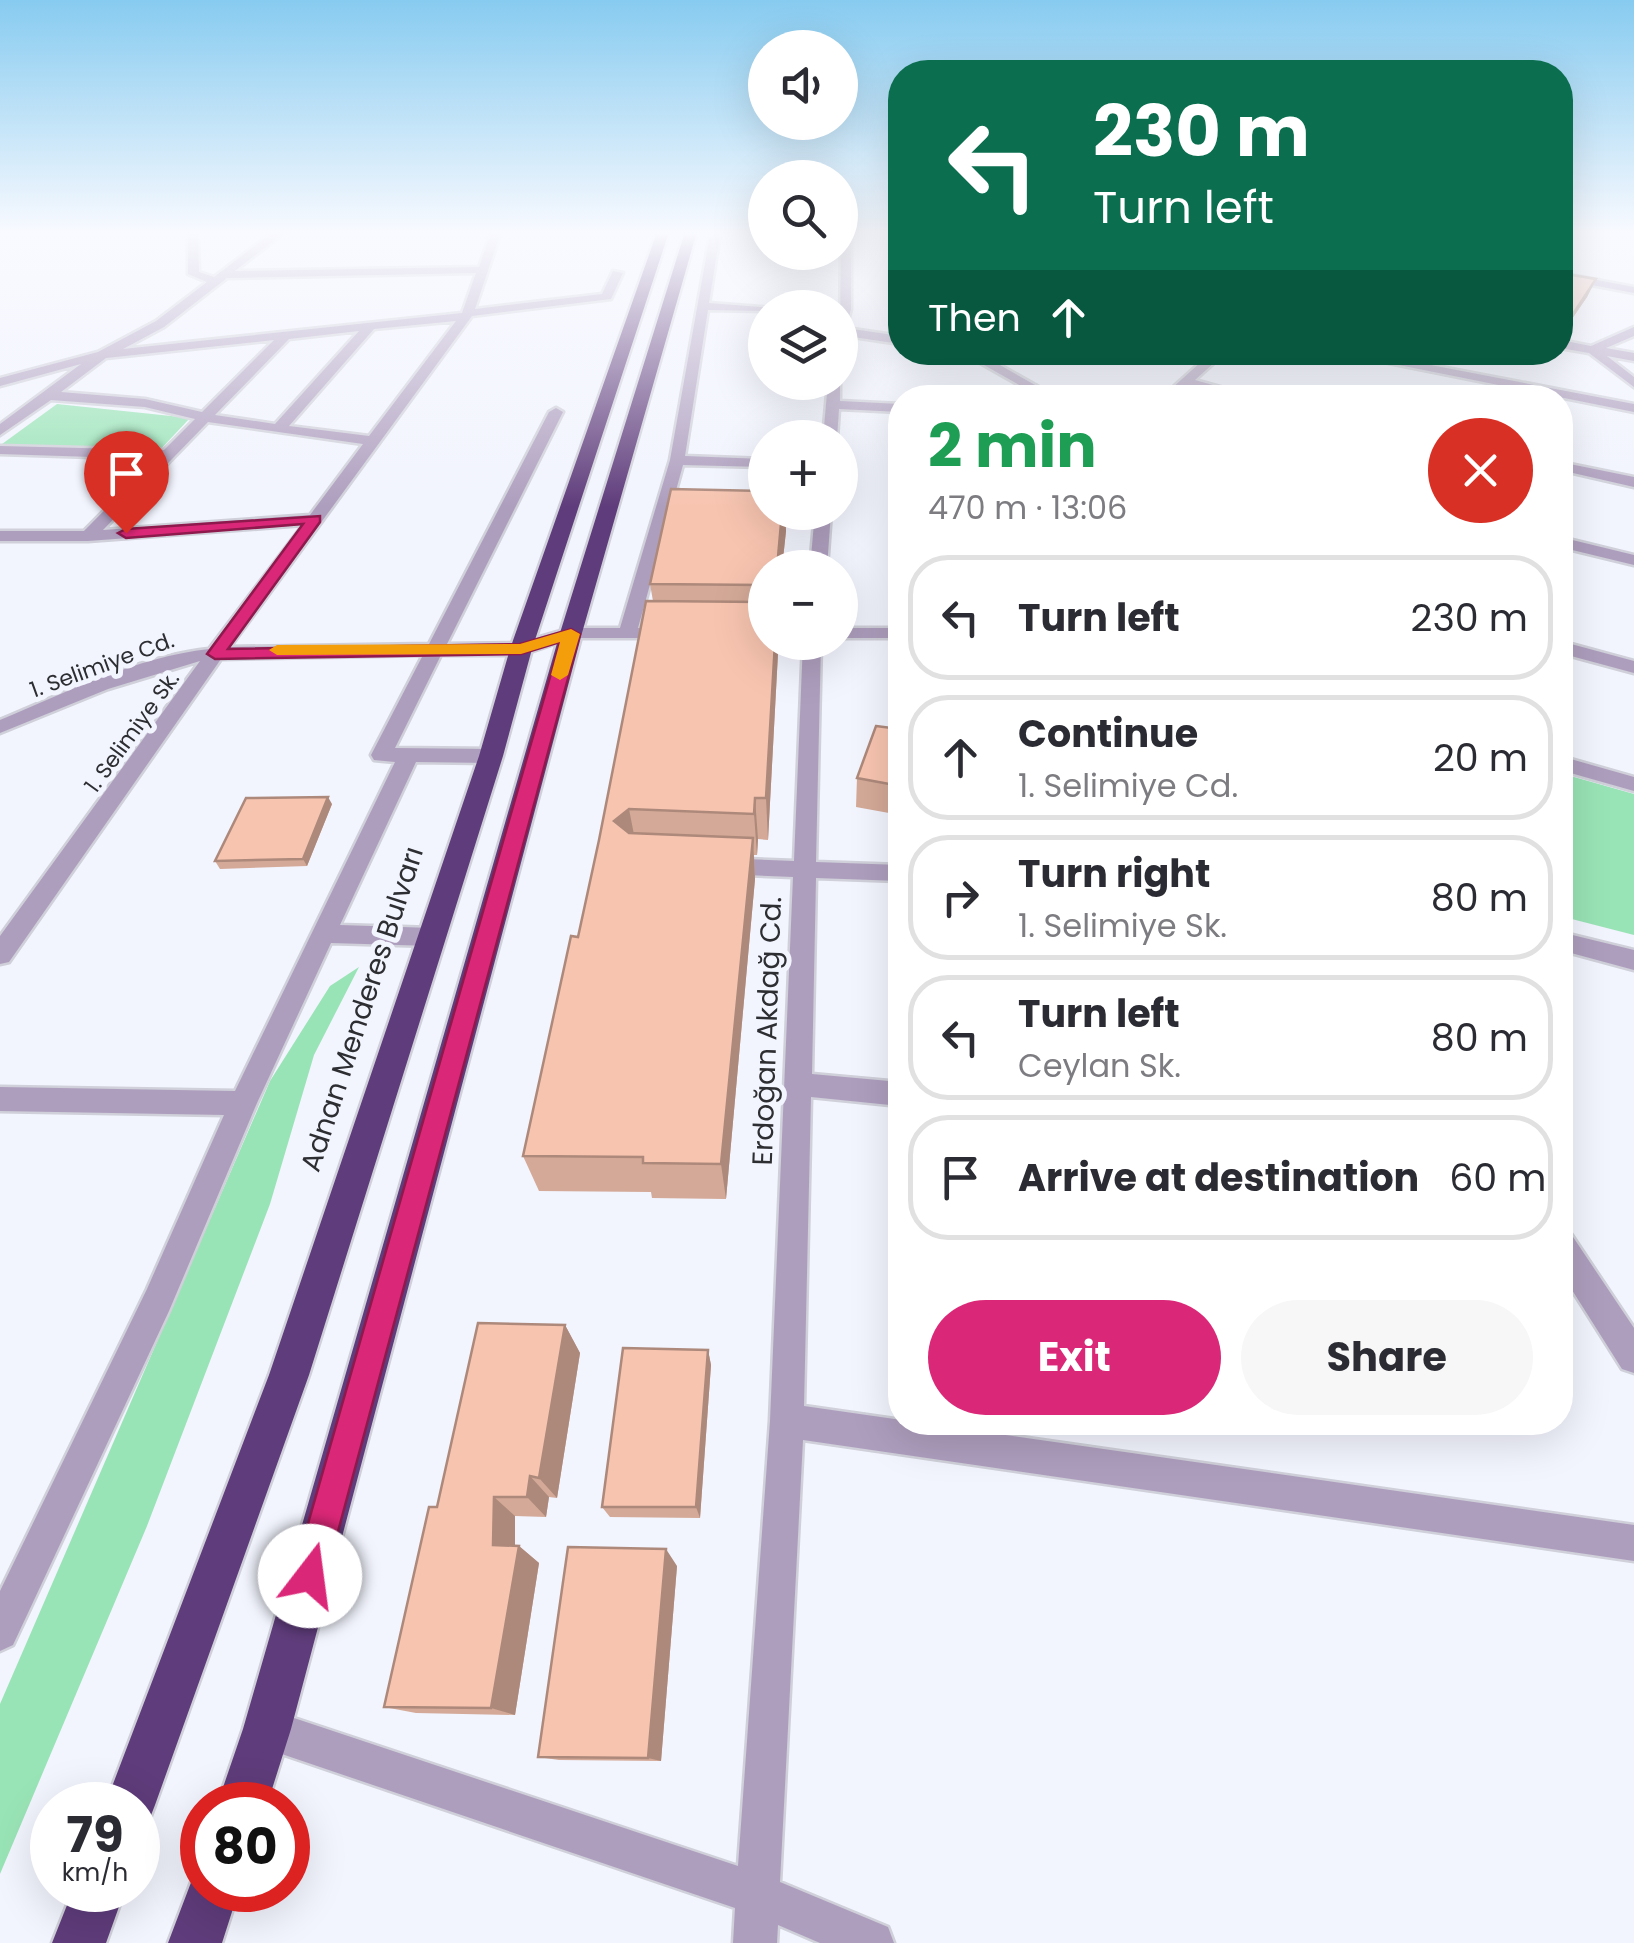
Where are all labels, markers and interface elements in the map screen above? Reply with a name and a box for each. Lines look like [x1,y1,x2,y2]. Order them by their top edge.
map controls [748,30,858,660]
button: sound [748,30,858,140]
text: 230 m [1093,82,1310,181]
icon: left [928,100,1058,230]
button: search [748,160,858,270]
text: Turn left [1093,176,1274,239]
button: layers [748,290,858,400]
icon: ahead [1041,290,1096,345]
text: Then [928,291,1021,344]
text: 2 min [928,404,1097,488]
button: close [1428,418,1533,523]
button: + [748,420,858,530]
pin [84,431,169,534]
icon: arrive [99,446,154,501]
text: 470 m · 13:06 [928,485,1127,530]
button: − [748,550,858,660]
icon: left [933,590,988,645]
text: Turn left [1018,591,1180,644]
text: 230 m [1411,591,1528,644]
street label: 1. Selimiye Cd. [26,625,178,705]
street label: 1. Selimiye Sk. [77,665,187,799]
text: Continue [1018,707,1198,760]
icon: ahead [933,730,988,785]
text: 20 m [1433,731,1528,784]
text: 1. Selimiye Cd. [1018,763,1238,808]
street label: Adnan Menderes Bulvarı [291,842,433,1176]
text: Turn right [1018,847,1210,900]
icon: right [933,870,988,925]
text: 80 m [1431,871,1528,924]
street label: Erdoğan Akdağ Cd. [743,896,791,1166]
text: 1. Selimiye Sk. [1018,903,1227,948]
text: Turn left [1018,987,1180,1040]
icon: left [933,1010,988,1065]
text: 80 m [1431,1011,1528,1064]
text: Ceylan Sk. [1018,1043,1181,1088]
icon: arrive [933,1150,988,1205]
text: Arrive at destination [1018,1151,1419,1204]
text: 60 m [1449,1151,1547,1204]
button: Exit [928,1300,1221,1415]
button: Share [1241,1300,1533,1415]
position arrow [258,1524,362,1628]
speed limit sign: 80 [180,1782,310,1912]
text: 79 [66,1799,124,1870]
text: km/h [62,1855,128,1890]

